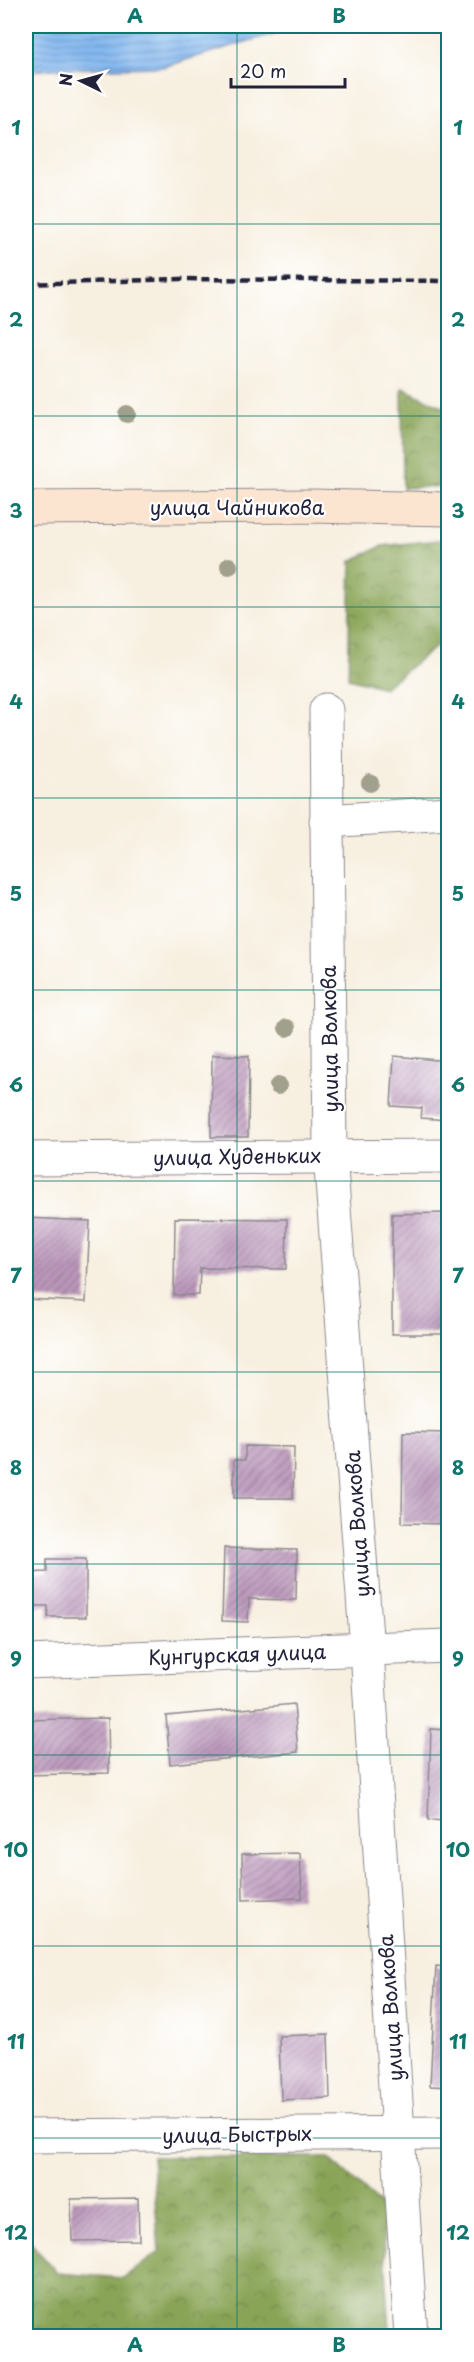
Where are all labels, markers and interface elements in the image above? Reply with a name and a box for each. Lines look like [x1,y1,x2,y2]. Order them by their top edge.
text: A [127,0,143,30]
text: B [332,0,346,30]
north arrow [51,51,111,111]
scale bar [231,51,345,89]
text: 20 m [240,57,286,84]
text: N [53,72,78,87]
text: 1 [11,112,21,142]
text: 1 [453,112,463,142]
text: 2 [9,304,23,334]
text: 2 [451,304,465,334]
street label: улица Чайникова [150,492,325,522]
text: 3 [9,495,23,525]
text: 3 [451,495,465,525]
text: 4 [9,686,23,716]
text: 4 [451,686,465,716]
text: 5 [10,878,22,908]
text: 5 [452,878,464,908]
street label: улица Волкова [313,965,345,1113]
text: 6 [9,1069,23,1099]
text: 6 [451,1069,465,1099]
street label: улица Худеньких [153,1140,321,1172]
text: 7 [10,1260,22,1290]
text: 7 [452,1260,464,1290]
street label: улица Волкова [337,1449,377,1598]
text: 8 [10,1452,22,1482]
text: 8 [452,1452,464,1482]
street label: Кунгурская улица [148,1636,327,1672]
text: 9 [10,1643,22,1673]
text: 9 [452,1643,464,1673]
text: 10 [4,1834,28,1864]
text: 10 [446,1834,470,1864]
street label: улица Волкова [370,1933,410,2082]
text: 11 [7,2026,25,2056]
text: 11 [449,2026,467,2056]
street label: улица Быстрых [162,2118,312,2150]
text: 12 [4,2217,28,2247]
text: 12 [446,2217,470,2247]
text: A [127,2329,143,2359]
text: B [332,2329,346,2359]

